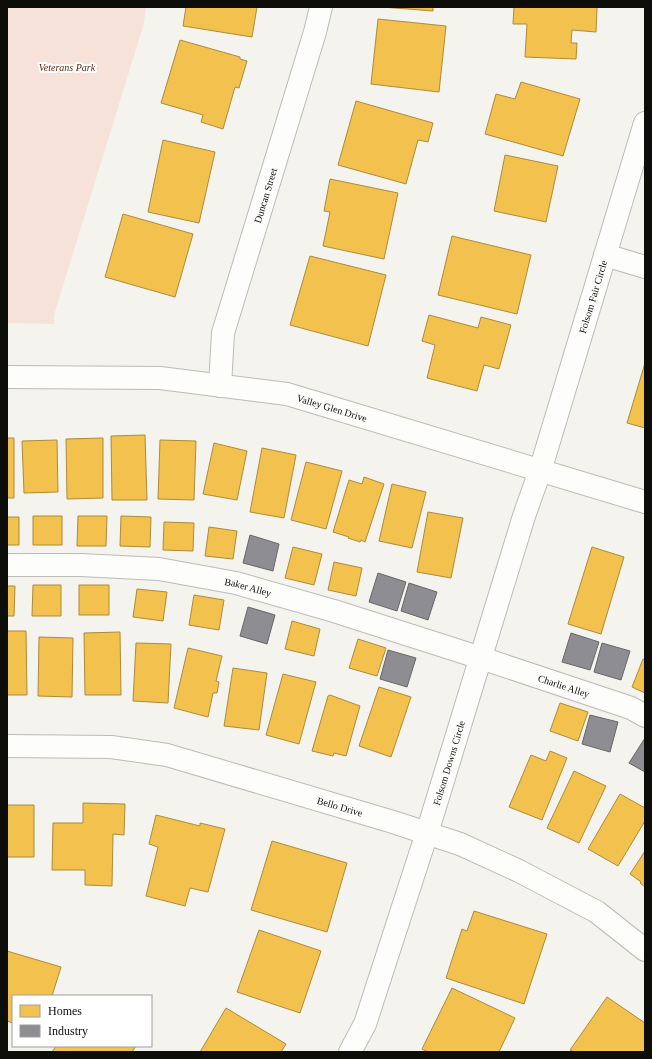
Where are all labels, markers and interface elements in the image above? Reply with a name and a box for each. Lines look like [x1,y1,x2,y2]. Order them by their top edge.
park label: Veterans Park [39,62,96,73]
street label: Duncan Street [252,166,279,224]
street label: Folsom Fair Circle [577,258,609,335]
street label: Valley Glen Drive [295,392,369,424]
street label: Baker Alley [224,576,273,599]
street label: Charlie Alley [537,672,591,700]
street label: Folsom Downs Circle [431,719,467,807]
street label: Bello Drive [316,795,364,819]
legend [12,995,152,1047]
text: Homes [48,1004,82,1018]
text: Industry [48,1024,88,1038]

